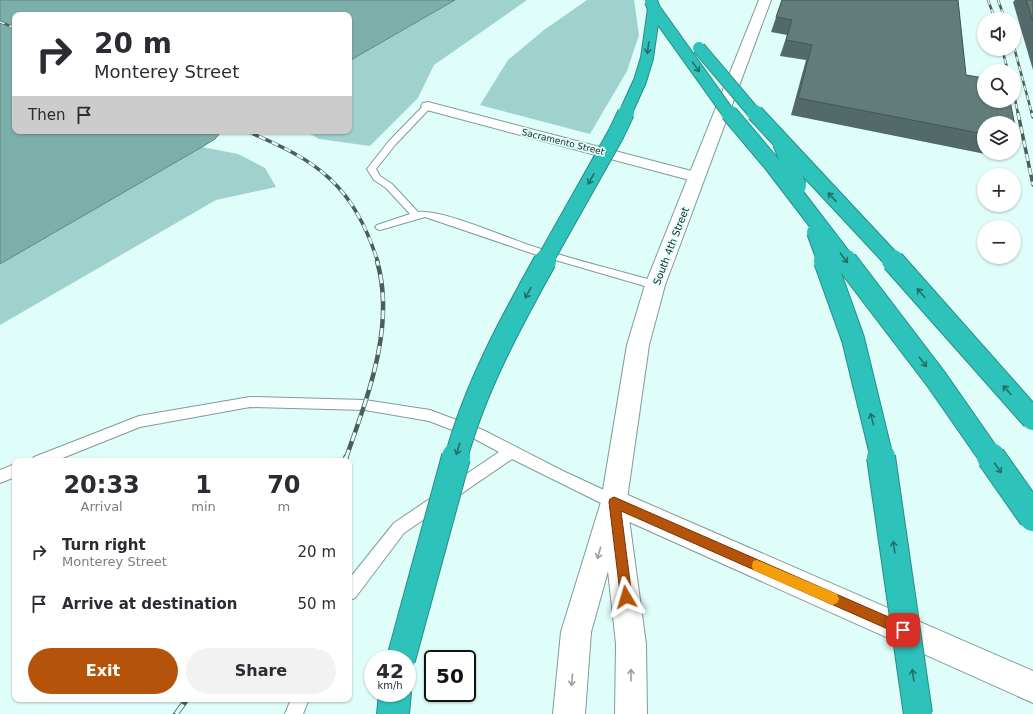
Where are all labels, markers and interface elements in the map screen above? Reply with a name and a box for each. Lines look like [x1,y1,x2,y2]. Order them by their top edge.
map controls [977,12,1021,264]
button: sound [977,12,1021,56]
text: 20 m [94,27,172,60]
icon: right [28,28,80,80]
one-way arrow [644,41,652,54]
text: Monterey Street [94,61,239,82]
one-way arrow [692,61,700,72]
button: search [977,64,1021,108]
icon: arrive [73,104,95,126]
text: Then [28,106,65,124]
button: layers [977,116,1021,160]
street label: Sacramento Street [521,127,606,157]
button: + [977,168,1021,212]
one-way arrow [587,173,594,185]
one-way arrow [827,192,837,202]
street label: South 4th Street [651,205,691,286]
button: − [977,220,1021,264]
one-way arrow [839,253,848,264]
one-way arrow [524,287,531,299]
one-way arrow [916,287,925,298]
one-way arrow [918,356,927,367]
one-way arrow [1002,385,1011,395]
one-way arrow [868,413,875,426]
one-way arrow [454,443,461,456]
one-way arrow [994,462,1002,473]
text: 20:33 [63,471,140,499]
text: 1 [195,471,212,499]
text: 70 [267,471,301,499]
text: Arrival [80,499,123,514]
text: min [191,499,216,514]
text: m [278,499,290,514]
text: Turn right [62,536,146,554]
icon: right [28,541,50,563]
one-way arrow [890,541,898,554]
text: 20 m [298,543,336,561]
one-way arrow [595,546,602,559]
text: Monterey Street [62,554,167,569]
position arrow [605,576,647,618]
icon: arrive [28,593,50,615]
text: Arrive at destination [62,595,237,613]
text: 50 m [298,595,336,613]
pin [886,613,920,647]
icon: arrive [892,619,914,641]
button: Exit [28,648,178,694]
button: Share [186,648,336,694]
speed limit sign: 50 [424,650,476,702]
text: 42 [376,659,404,683]
one-way arrow [627,669,635,682]
one-way arrow [909,669,917,682]
one-way arrow [568,673,576,686]
text: km/h [377,680,403,691]

